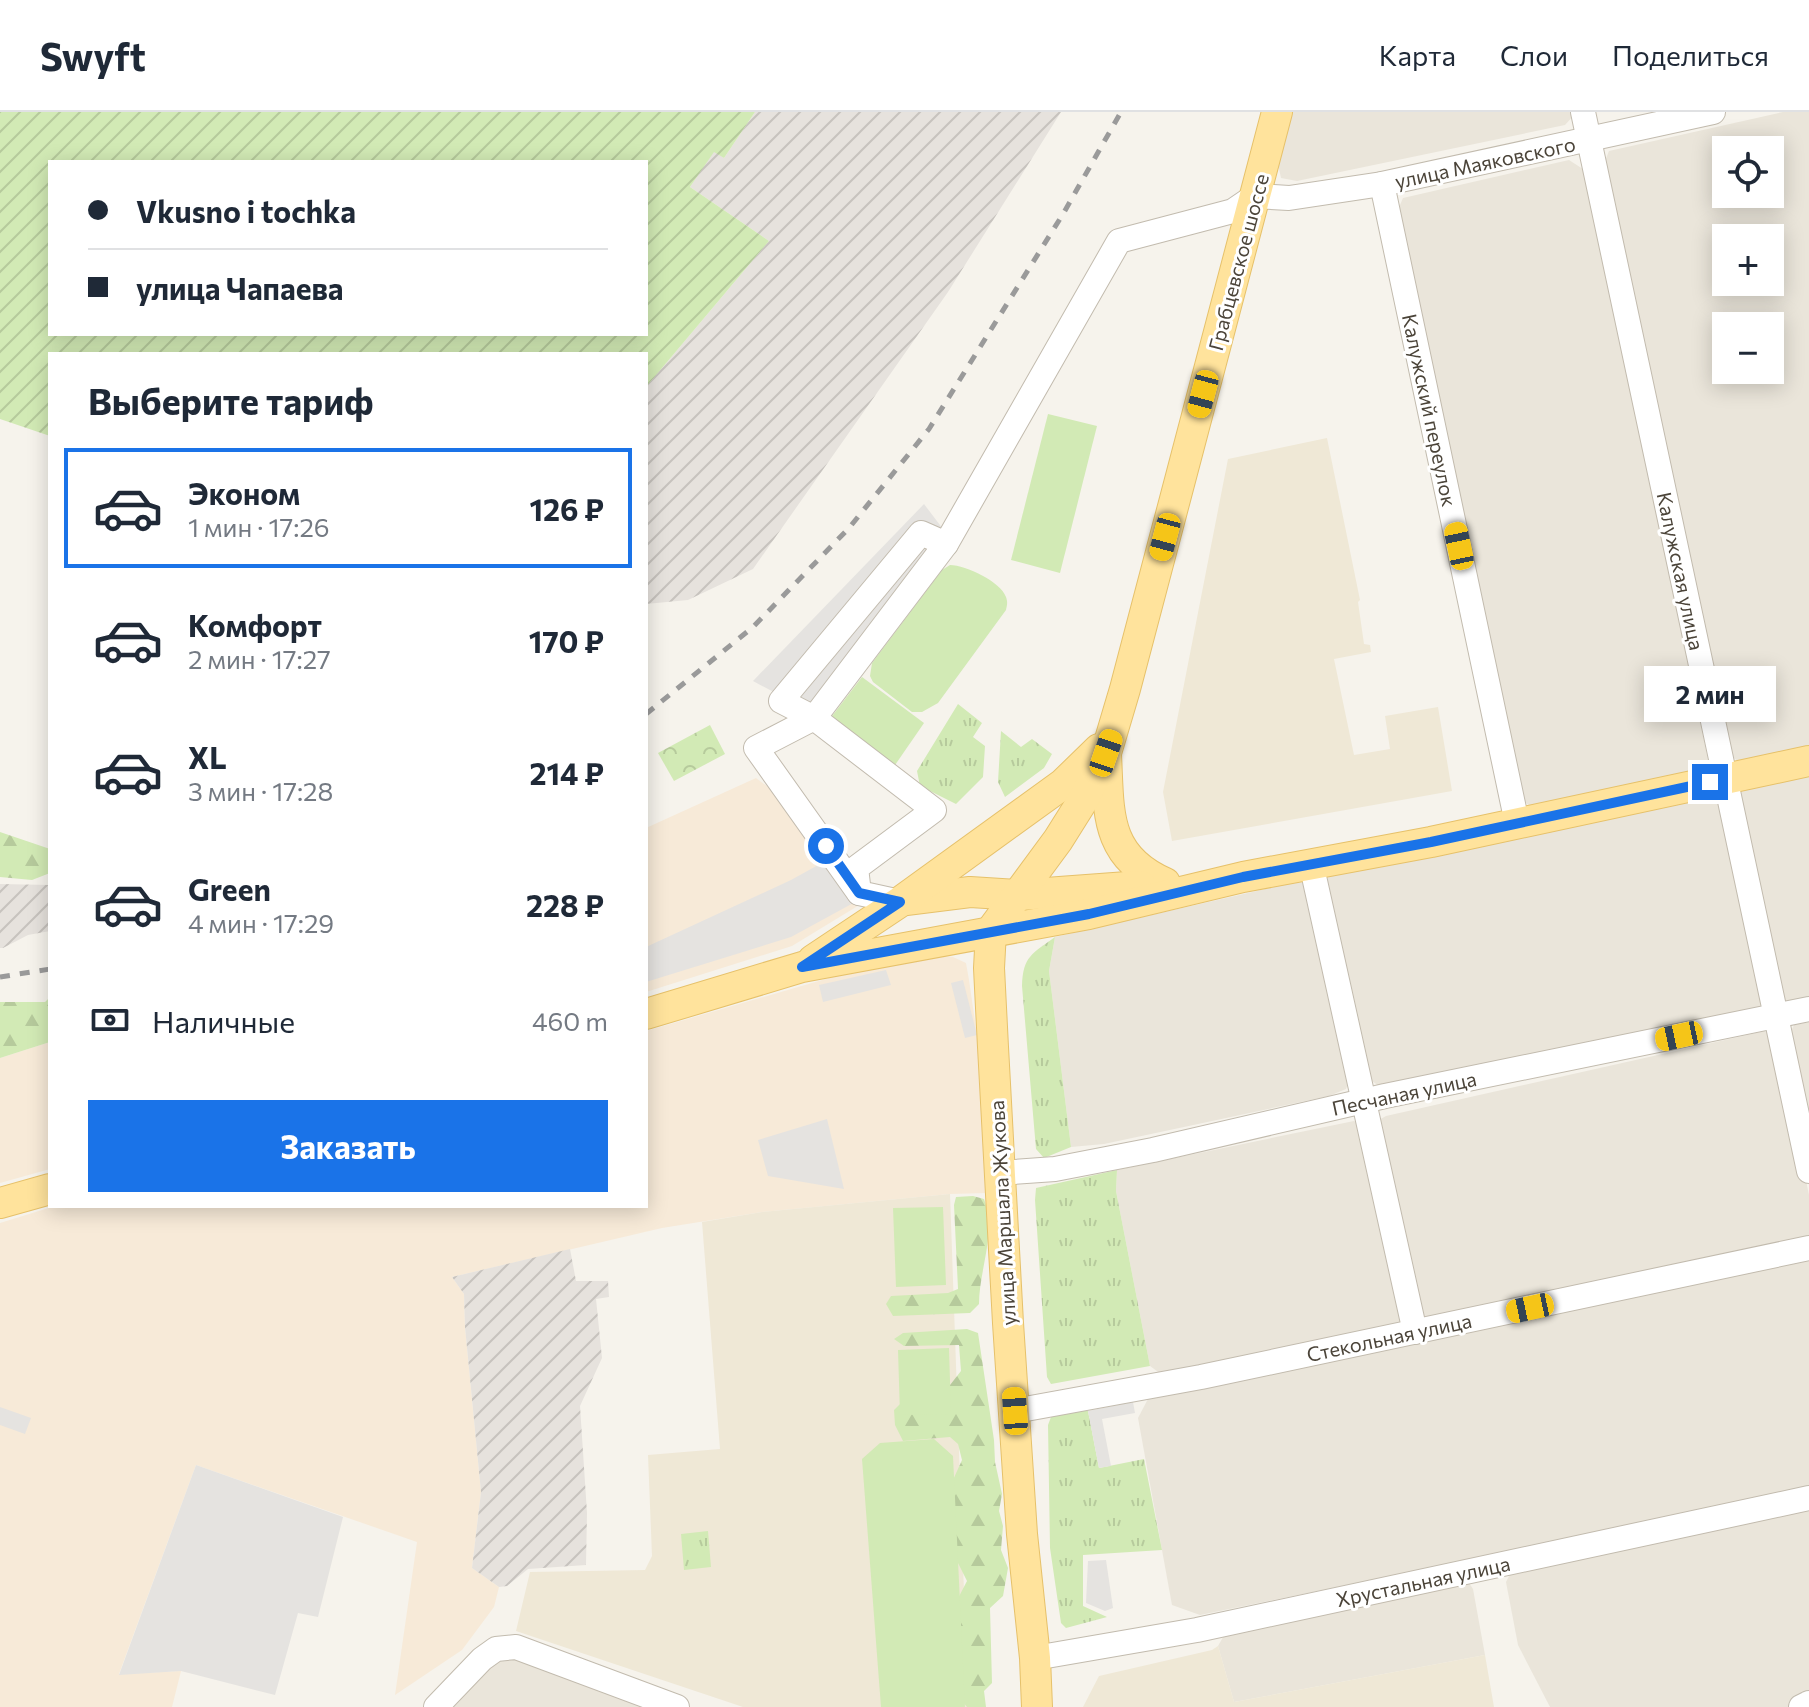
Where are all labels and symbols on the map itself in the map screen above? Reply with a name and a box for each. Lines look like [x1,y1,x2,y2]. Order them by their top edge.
street label: улица Маяковского [1393,131,1577,193]
street label: Грабцевское шоссе [1203,171,1273,353]
street label: Калужский переулок [1398,312,1462,509]
car [1185,368,1221,420]
street label: Калужская улица [1653,490,1709,652]
car [1147,511,1183,563]
car [1442,520,1476,572]
callout: 2 мин [1644,666,1776,722]
car [1087,726,1125,780]
route end [1692,764,1728,800]
route start [808,828,844,864]
car [1653,1019,1705,1053]
street label: Песчаная улица [1330,1066,1478,1120]
street label: улица Маршала Жукова [984,1100,1020,1326]
car [1504,1291,1556,1325]
street label: Стекольная улица [1304,1308,1474,1366]
car [1001,1386,1029,1436]
street label: Хрустальная улица [1334,1551,1512,1611]

